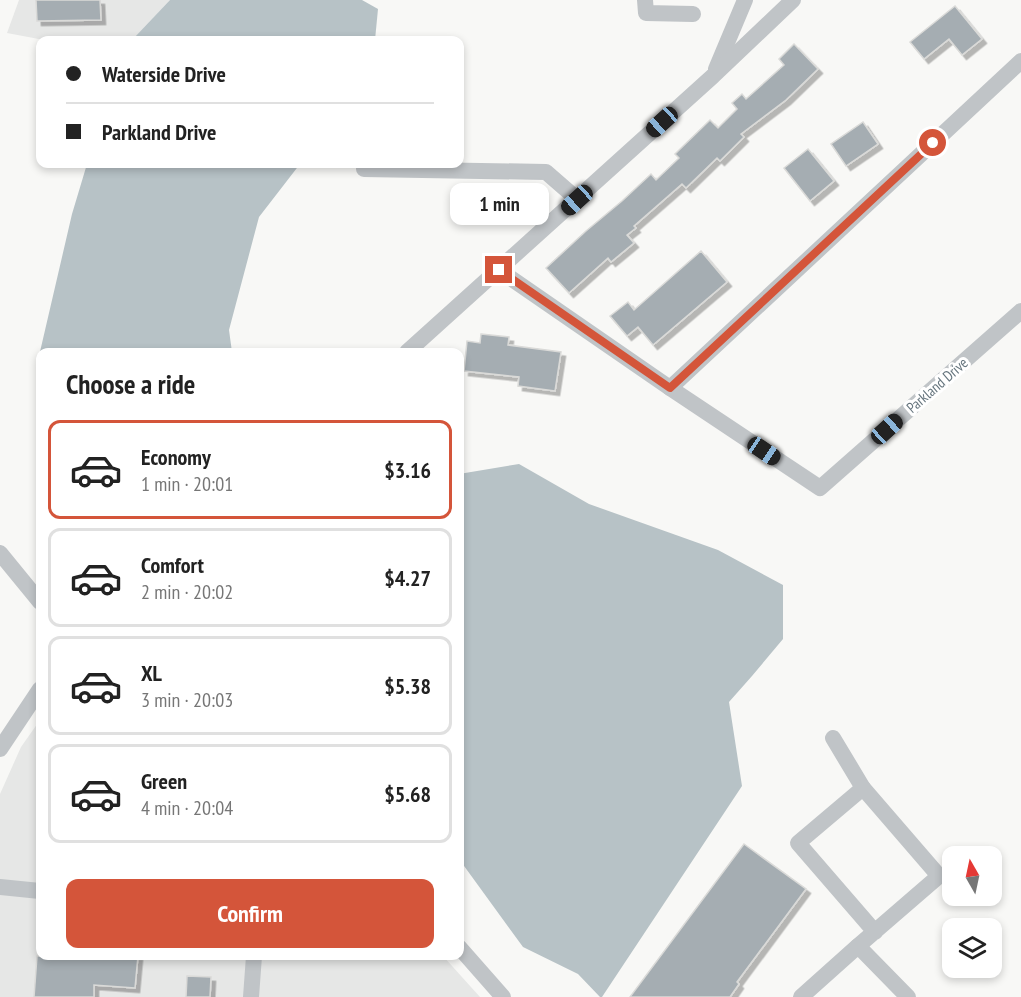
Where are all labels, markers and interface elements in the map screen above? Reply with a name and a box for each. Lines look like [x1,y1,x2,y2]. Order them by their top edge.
text: Waterside Drive [102,60,226,88]
car [643,103,681,141]
text: Parkland Drive [102,118,216,146]
route start [919,129,946,156]
car [558,181,596,219]
callout: 1 min [450,183,548,225]
text: 1 min [479,191,520,217]
route end [485,256,512,283]
street label: Parkland Drive [902,353,972,417]
text: Choose a ride [66,367,195,401]
car [868,410,906,448]
car [744,433,784,469]
icon: car [69,443,123,497]
text: Economy [141,443,211,471]
text: $3.16 [384,456,431,484]
text: 1 min · 20:01 [141,471,233,497]
icon: car [69,551,123,605]
text: Comfort [141,551,204,579]
text: $4.27 [384,564,431,592]
text: 2 min · 20:02 [141,579,233,605]
icon: car [69,659,123,713]
text: XL [141,659,162,687]
text: $5.38 [384,672,431,700]
text: 3 min · 20:03 [141,687,233,713]
icon: car [69,767,123,821]
text: Green [141,767,187,795]
text: $5.68 [384,780,431,808]
text: 4 min · 20:04 [141,795,233,821]
north arrow [942,846,1002,906]
map controls [942,846,1002,978]
button: Confirm [66,879,434,948]
button: layers [942,918,1002,978]

